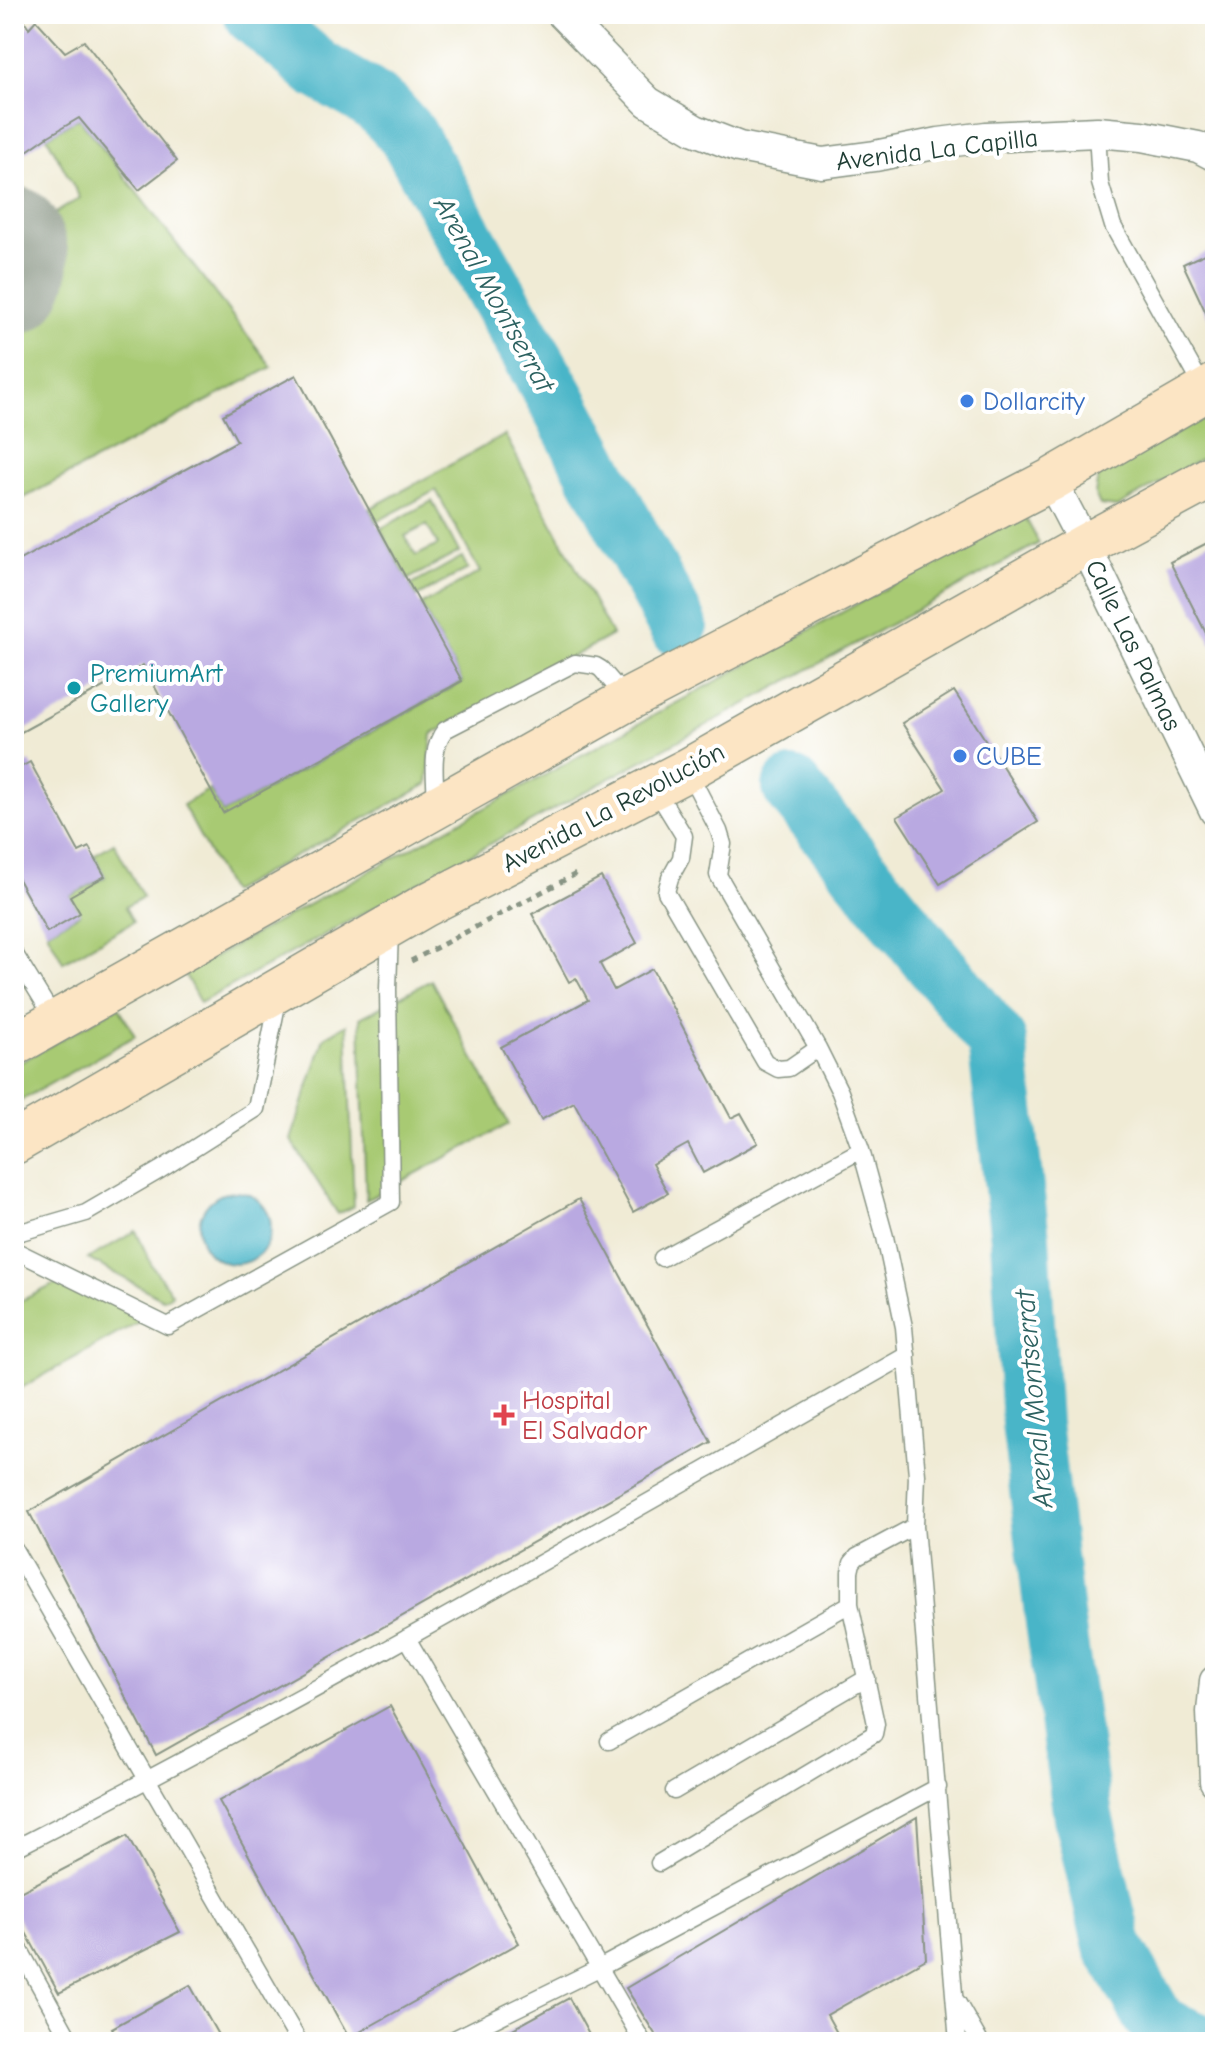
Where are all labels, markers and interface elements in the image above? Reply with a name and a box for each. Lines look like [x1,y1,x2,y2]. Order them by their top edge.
street label: Avenida La Capilla [834,123,1040,177]
water label: Arenal Montserrat [427,190,562,400]
place label: Dollarcity [983,387,1085,417]
marker: Dollarcity [958,392,976,410]
street label: Calle Las Palmas [1079,555,1187,736]
place label: PremiumArt Gallery [90,659,224,719]
marker: PremiumArt Gallery [65,679,83,697]
street label: Avenida La Revolución [497,737,730,879]
place label: CUBE [976,742,1042,772]
marker: CUBE [951,747,969,765]
water label: Arenal Montserrat [1008,1286,1060,1510]
place label: Hospital El Salvador [522,1386,648,1446]
marker: Hospital El Salvador [493,1404,515,1426]

